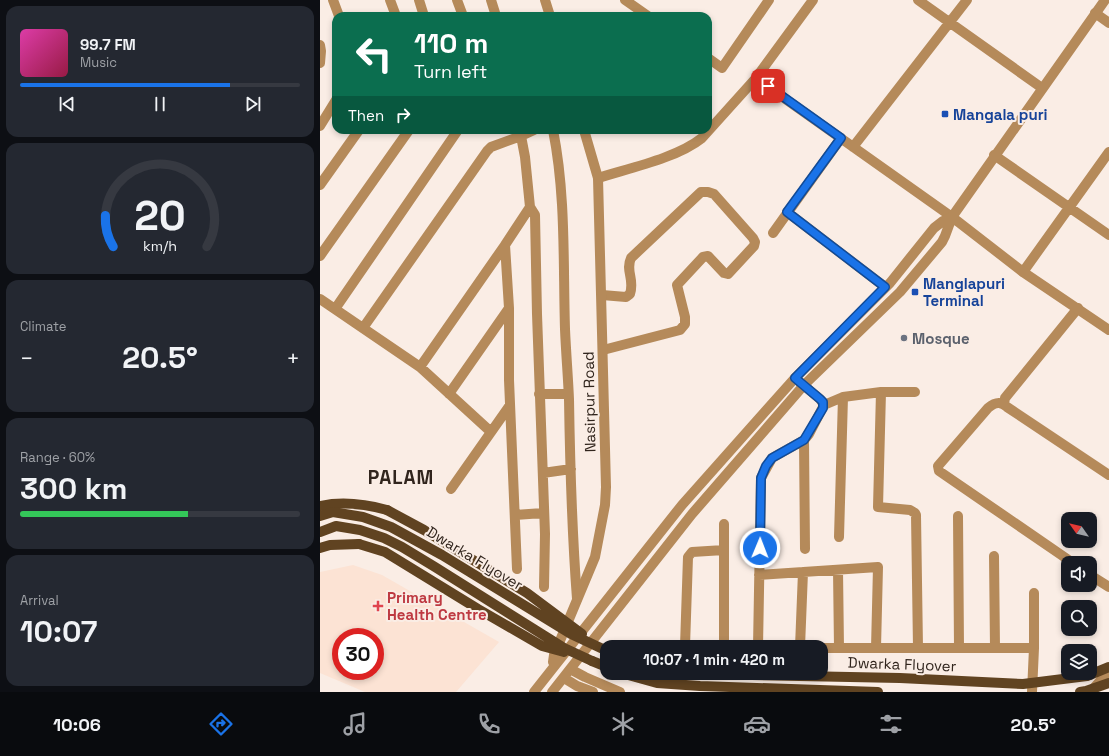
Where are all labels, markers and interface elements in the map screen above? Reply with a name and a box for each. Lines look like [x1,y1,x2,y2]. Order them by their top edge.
text: 110 m [414,25,488,61]
icon: left [348,28,400,80]
text: 99.7 FM [80,35,136,54]
text: Music [80,54,117,71]
text: Turn left [414,60,487,83]
pin [751,69,785,103]
icon: arrive [757,75,779,97]
icon: previous [56,93,78,115]
icon: pause [149,93,171,115]
icon: next [242,93,264,115]
icon: right [392,104,414,126]
place label: Mangala puri [953,105,1048,124]
text: Then [348,106,384,125]
marker: Mangala puri [940,109,950,119]
text: 20 [134,189,186,242]
text: km/h [143,236,177,254]
place label: Manglapuri Terminal [923,274,1005,310]
marker: Manglapuri Terminal [910,287,920,297]
text: Climate [20,318,66,335]
place label: Mosque [912,329,970,348]
marker: Mosque [899,333,909,343]
text: 20.5° [122,338,198,377]
text: − [20,344,34,372]
text: + [286,344,300,372]
street label: Nasirpur Road [579,351,599,453]
text: Range · 60% [20,449,95,466]
district label: PALAM [368,465,434,490]
text: 300 km [20,469,127,508]
north arrow [1061,512,1097,548]
map controls [1061,512,1097,680]
street label: Dwarka Flyover [424,522,527,594]
position arrow [739,527,781,569]
button: sound [1061,556,1097,592]
place label: Primary Health Centre [387,588,487,624]
text: Arrival [20,592,59,609]
marker: Primary Health Centre [372,600,384,612]
button: search [1061,600,1097,636]
text: 10:07 [20,612,97,651]
speed limit sign: 30 [332,628,384,680]
button: layers [1061,644,1097,680]
text: 10:07 · 1 min · 420 m [643,650,785,669]
street label: Dwarka Flyover [847,653,957,675]
icon: directions [207,710,235,738]
icon: music [341,710,369,738]
icon: phone [475,710,503,738]
icon: climate [609,710,637,738]
icon: car [743,710,771,738]
icon: filters [877,710,905,738]
text: 10:06 [53,713,101,736]
text: 20.5° [1011,713,1056,736]

